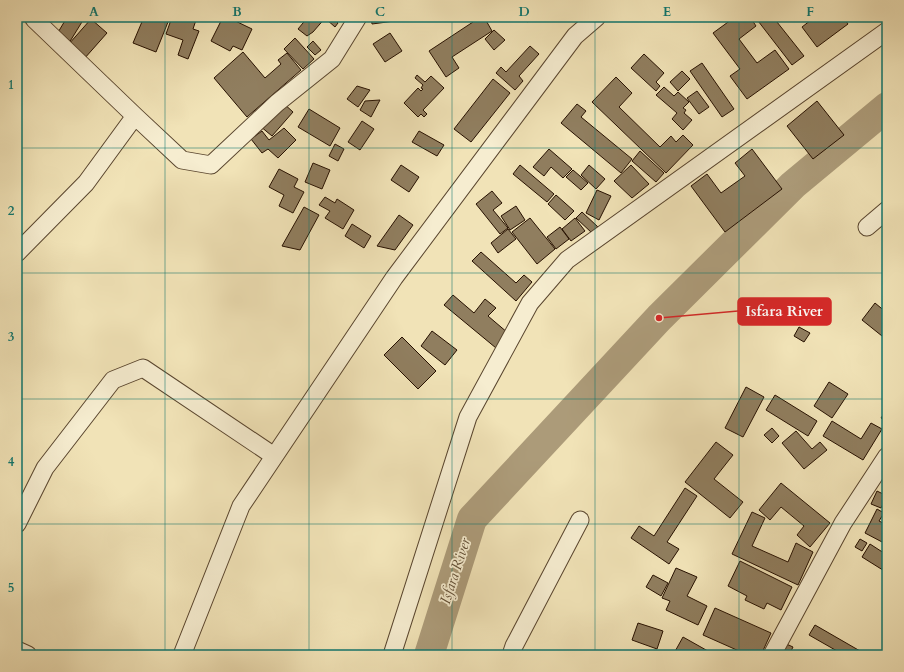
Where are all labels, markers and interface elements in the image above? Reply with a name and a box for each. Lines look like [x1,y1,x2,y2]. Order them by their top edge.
text: A [89,3,99,21]
text: B [232,3,242,21]
text: C [375,3,385,21]
text: D [518,3,530,21]
text: E [663,3,671,21]
text: F [806,3,814,21]
text: 1 [8,76,14,94]
text: 2 [8,202,15,220]
callout: Isfara River [738,298,831,325]
text: Isfara River [745,301,824,321]
text: 3 [8,328,15,346]
text: 4 [8,453,15,471]
water label: Isfara River [435,535,475,606]
text: 5 [8,579,14,597]

